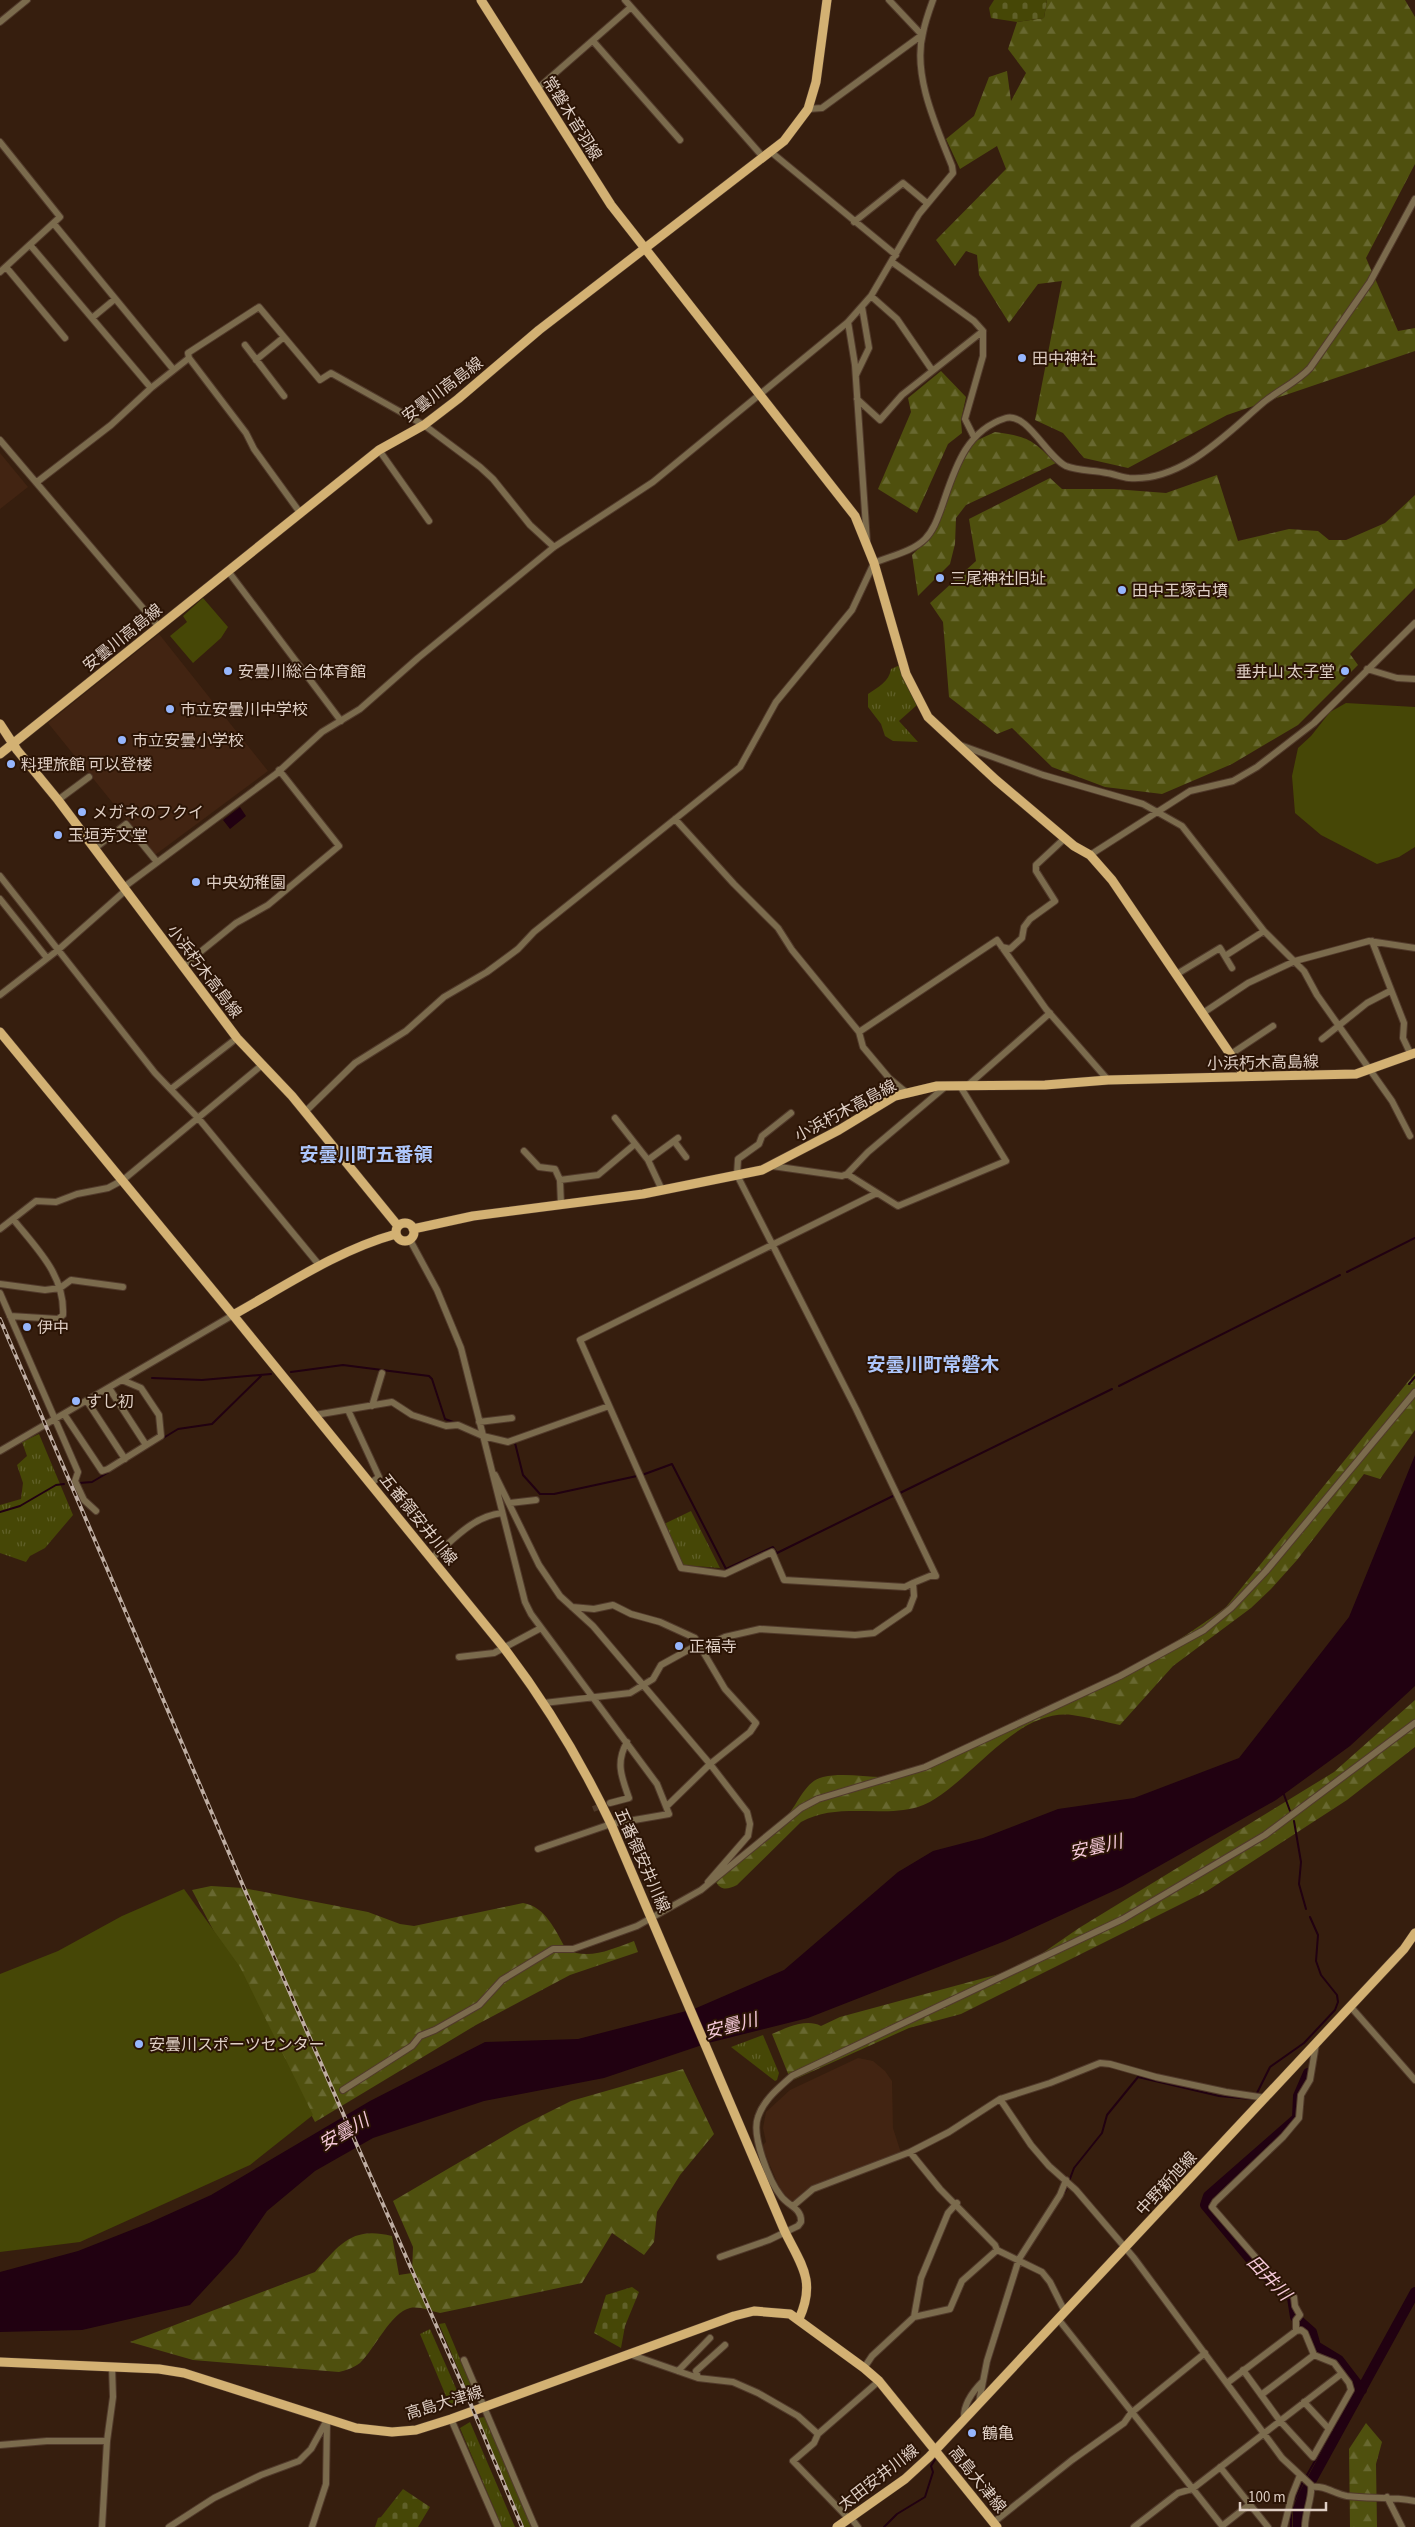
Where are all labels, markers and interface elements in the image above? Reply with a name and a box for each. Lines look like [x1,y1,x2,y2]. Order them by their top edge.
street label: 常磐木音羽線 [537,72,607,165]
place label: 田中神社 [1032,348,1096,370]
street label: 安曇川高島線 [398,352,488,427]
marker: 田中神社 [1016,352,1028,364]
place label: 三尾神社旧址 [950,568,1046,590]
marker: 三尾神社旧址 [934,572,946,584]
place label: 田中王塚古墳 [1132,580,1228,602]
marker: 田中王塚古墳 [1116,584,1128,596]
street label: 安曇川高島線 [78,599,167,677]
place label: 安曇川総合体育館 [238,661,366,683]
place label: 垂井山 太子堂 [1236,661,1335,683]
marker: 安曇川総合体育館 [222,665,234,677]
marker: 垂井山 太子堂 [1339,665,1351,677]
place label: 市立安曇川中学校 [180,699,308,721]
marker: 市立安曇川中学校 [164,703,176,715]
place label: 市立安曇小学校 [132,730,244,752]
marker: 市立安曇小学校 [116,734,128,746]
place label: 料理旅館 可以登楼 [21,754,152,776]
marker: 料理旅館 可以登楼 [5,758,17,770]
place label: メガネのフクイ [92,802,204,824]
marker: メガネのフクイ [76,806,88,818]
place label: 玉垣芳文堂 [68,825,148,847]
marker: 玉垣芳文堂 [52,829,64,841]
place label: 中央幼稚園 [206,872,286,894]
marker: 中央幼稚園 [190,876,202,888]
street label: 小浜朽木高島線 [162,920,247,1023]
street label: 小浜朽木高島線 [1207,1051,1319,1075]
street label: 小浜朽木高島線 [791,1075,900,1147]
district label: 安曇川町五番領 [299,1142,433,1169]
place label: 伊中 [37,1317,69,1339]
marker: 伊中 [21,1321,33,1333]
district label: 安曇川町常磐木 [866,1352,1000,1379]
place label: すし初 [86,1391,134,1413]
marker: すし初 [70,1395,82,1407]
street label: 五番領安井川線 [374,1469,462,1570]
place label: 正福寺 [689,1636,737,1658]
marker: 正福寺 [673,1640,685,1652]
street label: 五番領安井川線 [609,1805,675,1916]
water label: 安曇川 [1067,1829,1127,1866]
water label: 安曇川 [702,2007,762,2046]
place label: 安曇川スポーツセンター [149,2034,325,2056]
marker: 安曇川スポーツセンター [133,2038,145,2050]
water label: 安曇川 [315,2107,376,2157]
street label: 中野新旭線 [1131,2147,1202,2220]
water label: 田井川 [1241,2250,1298,2308]
street label: 高島大津線 [403,2381,486,2425]
place label: 鶴亀 [982,2423,1014,2445]
marker: 鶴亀 [966,2427,978,2439]
street label: 太田安井川線 [834,2440,923,2516]
street label: 高島大津線 [943,2442,1011,2518]
scale bar [1240,2480,1326,2512]
text: 100 m [1248,2487,1286,2508]

